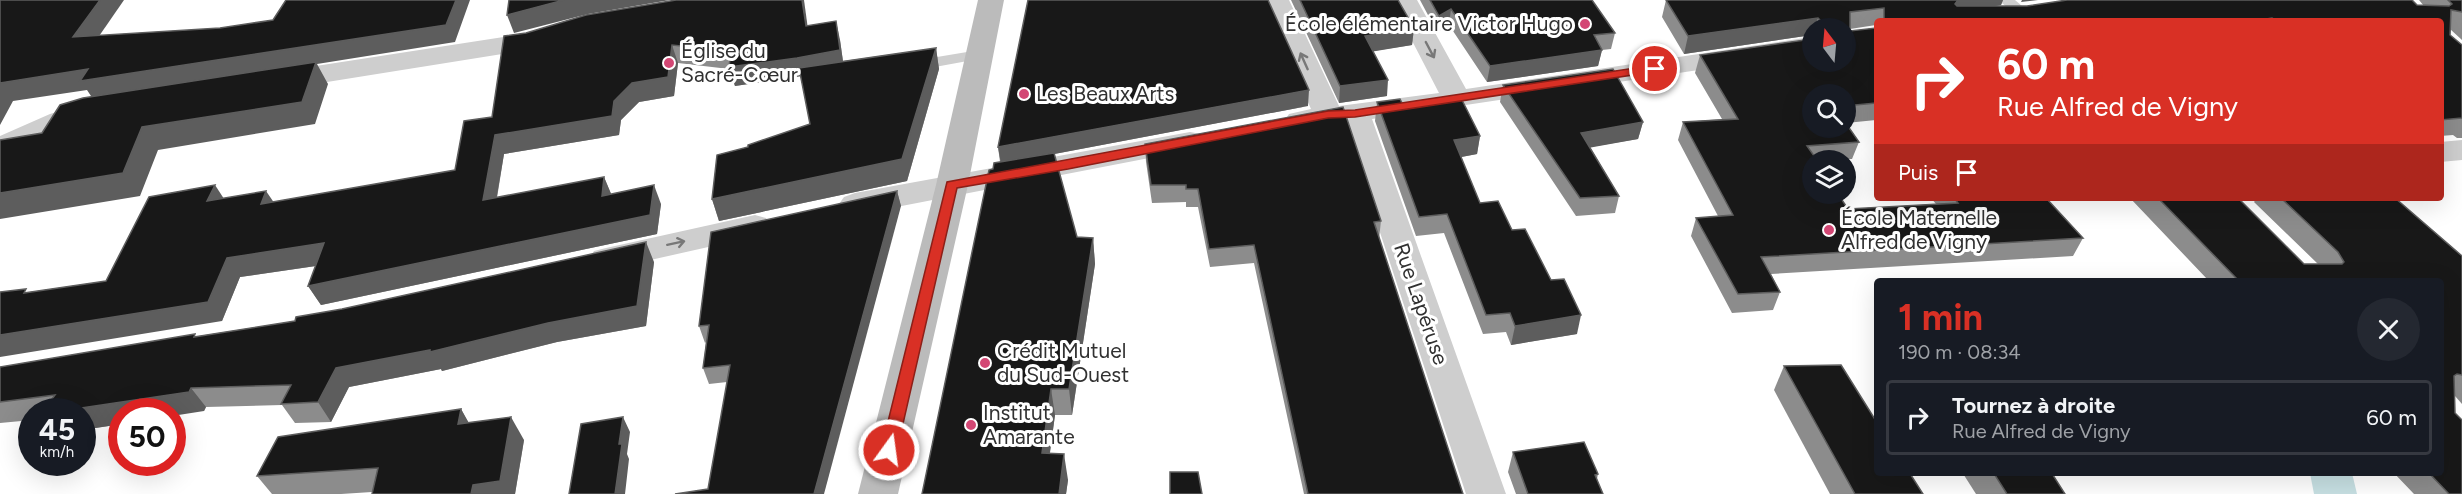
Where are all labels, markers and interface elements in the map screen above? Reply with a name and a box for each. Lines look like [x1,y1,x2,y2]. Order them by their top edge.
place label: École élémentaire Victor Hugo [1285,11,1573,36]
marker: École élémentaire Victor Hugo [1578,17,1592,31]
north arrow [1802,18,1856,72]
map controls [1802,18,1856,204]
place label: Église du Sacré-Cœur [681,38,798,87]
text: 60 m [1997,39,2095,90]
one-way arrow [1424,41,1436,58]
icon: right [1898,42,1976,120]
pin [1629,43,1680,94]
icon: arrive [1638,52,1671,85]
one-way arrow [1297,53,1309,71]
marker: Église du Sacré-Cœur [662,56,676,70]
place label: Les Beaux Arts [1036,81,1174,106]
button: search [1802,84,1856,138]
marker: Les Beaux Arts [1017,87,1031,101]
text: Rue Alfred de Vigny [1997,90,2238,123]
button: layers [1802,150,1856,204]
icon: arrive [1950,156,1983,189]
text: Puis [1898,159,1938,186]
place label: École Maternelle Alfred de Vigny [1841,205,1997,254]
marker: École Maternelle Alfred de Vigny [1822,223,1836,237]
one-way arrow [666,237,685,249]
street label: Rue Lapéruse [1389,240,1454,368]
text: 1 min [1898,296,1983,339]
button: close [2357,298,2420,361]
place label: Crédit Mutuel du Sud-Ouest [997,338,1129,387]
text: 190 m · 08:34 [1898,340,2021,364]
marker: Crédit Mutuel du Sud-Ouest [978,356,992,370]
text: Tournez à droite [1952,392,2115,419]
speed limit sign: 50 [108,398,186,476]
place label: Institut Amarante [983,400,1075,449]
icon: right [1901,401,1934,434]
text: 60 m [2366,404,2417,431]
text: 45 [39,411,75,448]
position arrow [857,418,921,482]
marker: Institut Amarante [964,418,978,432]
text: Rue Alfred de Vigny [1952,419,2131,443]
text: km/h [40,443,74,461]

